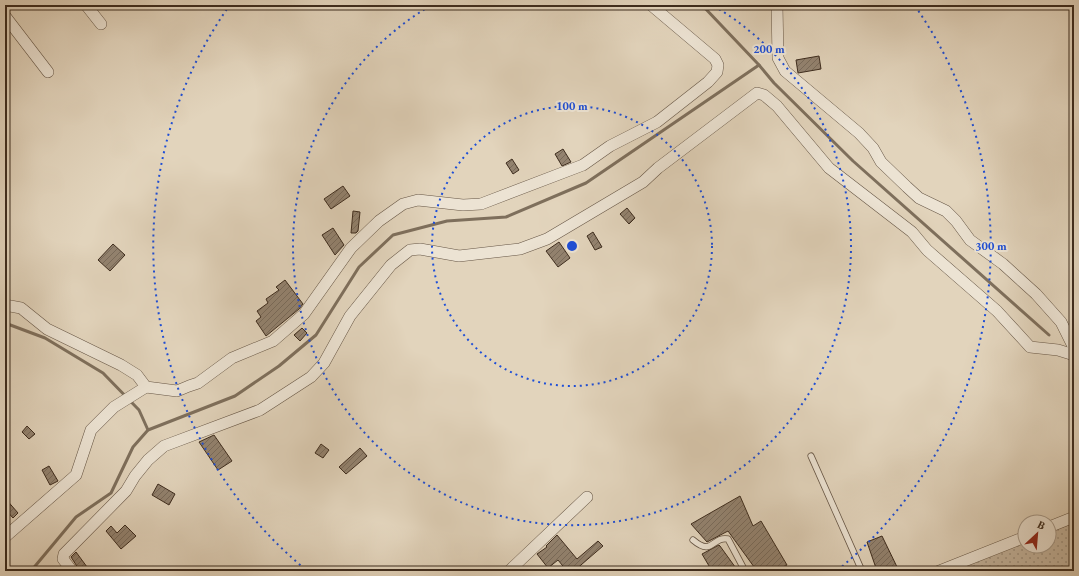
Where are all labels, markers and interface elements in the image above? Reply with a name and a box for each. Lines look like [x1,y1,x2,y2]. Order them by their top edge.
text: 200 m [753,41,785,57]
text: 100 m [556,98,588,114]
text: 300 m [975,238,1007,254]
centre of rings [565,239,579,253]
north arrow [1017,514,1057,554]
text: B [1035,517,1048,533]

